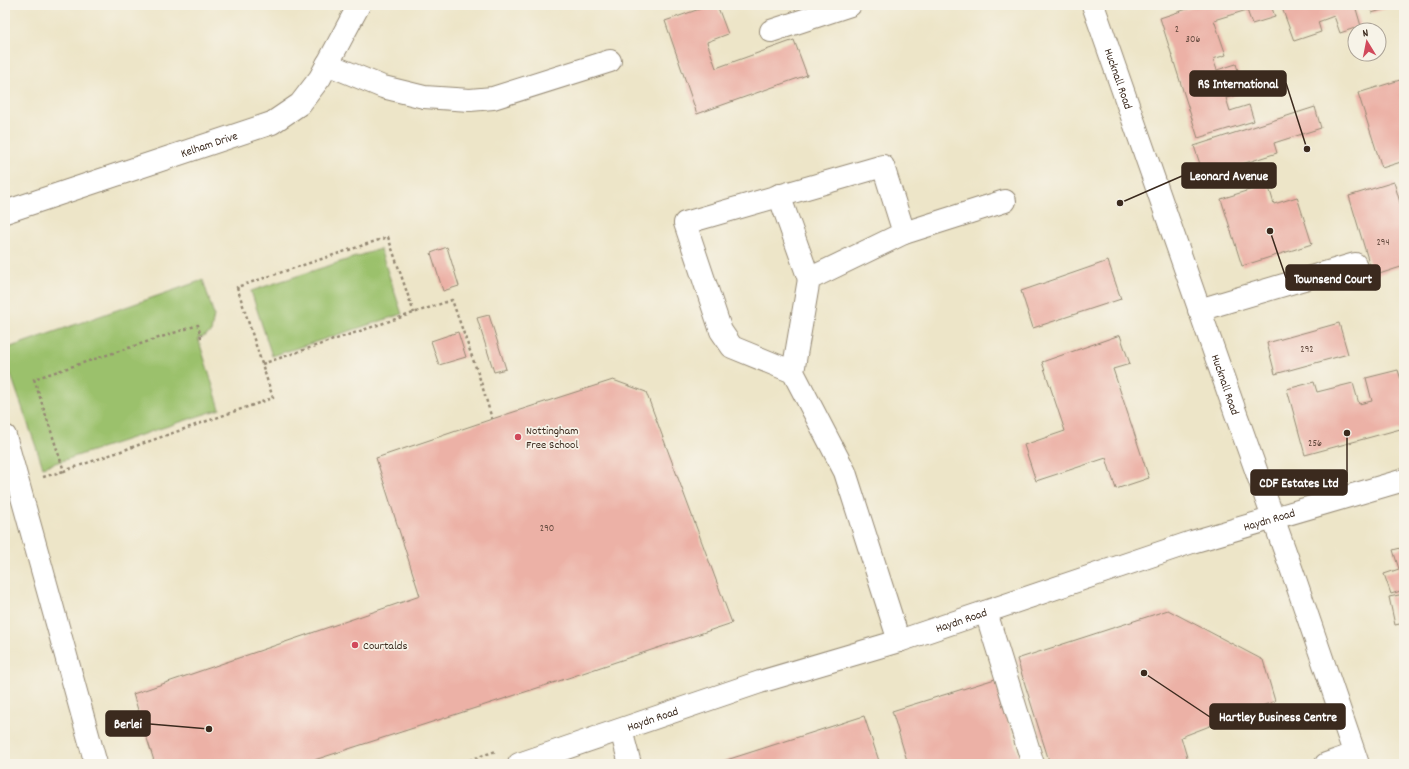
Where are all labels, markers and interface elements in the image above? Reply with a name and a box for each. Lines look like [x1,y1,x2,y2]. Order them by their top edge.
north arrow [1347,22,1387,62]
house number: 2 [1175,23,1179,37]
text: N [1362,26,1370,42]
house number: 306 [1186,33,1200,47]
street label: Hucknall Road [1099,46,1136,112]
callout: RS International [1190,71,1286,96]
text: RS International [1198,76,1279,95]
street label: Kelham Drive [179,128,240,163]
callout: Leonard Avenue [1182,163,1276,188]
text: Leonard Avenue [1190,168,1268,187]
house number: 294 [1376,236,1390,250]
callout: Townsend Court [1286,265,1380,290]
text: Townsend Court [1294,271,1372,290]
house number: 292 [1300,343,1314,357]
street label: Hucknall Road [1206,352,1243,418]
place label: Nottingham Free School [526,423,579,454]
marker: Nottingham Free School [513,432,523,442]
house number: 256 [1308,437,1322,451]
callout: CDF Estates Ltd [1251,470,1347,495]
text: CDF Estates Ltd [1259,475,1339,494]
street label: Haydn Road [1242,505,1297,537]
house number: 290 [540,522,554,536]
street label: Haydn Road [934,605,989,638]
place label: Courtalds [363,638,407,655]
marker: Courtalds [350,640,360,650]
street label: Haydn Road [625,703,681,737]
callout: Hartley Business Centre [1210,704,1345,729]
text: Hartley Business Centre [1219,709,1337,728]
callout: Berlei [106,711,150,736]
text: Berlei [114,716,143,735]

